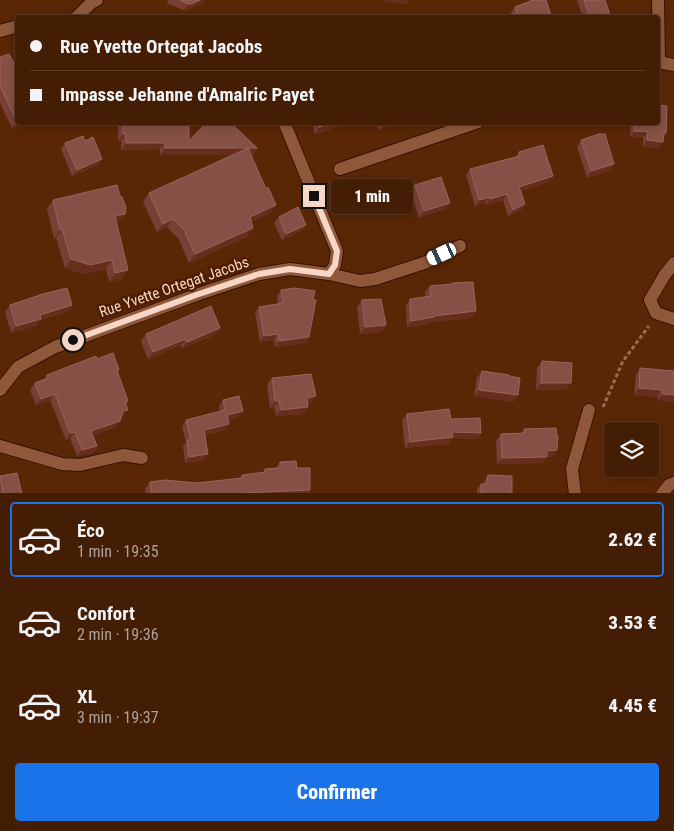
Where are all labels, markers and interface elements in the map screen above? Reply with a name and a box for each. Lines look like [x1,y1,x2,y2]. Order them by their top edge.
text: Rue Yvette Ortegat Jacobs [60,35,262,58]
text: Impasse Jehanne d'Amalric Payet [60,83,314,106]
callout: 1 min [332,178,414,214]
route end [303,185,325,207]
text: 1 min [354,187,390,206]
car [425,241,458,267]
street label: Rue Yvette Ortegat Jacobs [97,253,251,321]
route start [62,329,84,351]
map controls [604,422,659,477]
button: layers [604,422,659,477]
icon: car [17,517,62,562]
text: Éco [77,519,104,542]
text: 2.62 € [608,528,657,551]
text: 1 min · 19:35 [77,542,159,561]
icon: car [17,600,62,645]
text: Confort [77,602,135,625]
text: 3.53 € [608,611,657,634]
text: 2 min · 19:36 [77,625,159,644]
icon: car [17,683,62,728]
text: XL [77,685,97,708]
text: 4.45 € [608,694,657,717]
text: 3 min · 19:37 [77,708,159,727]
button: Confirmer [15,763,659,821]

